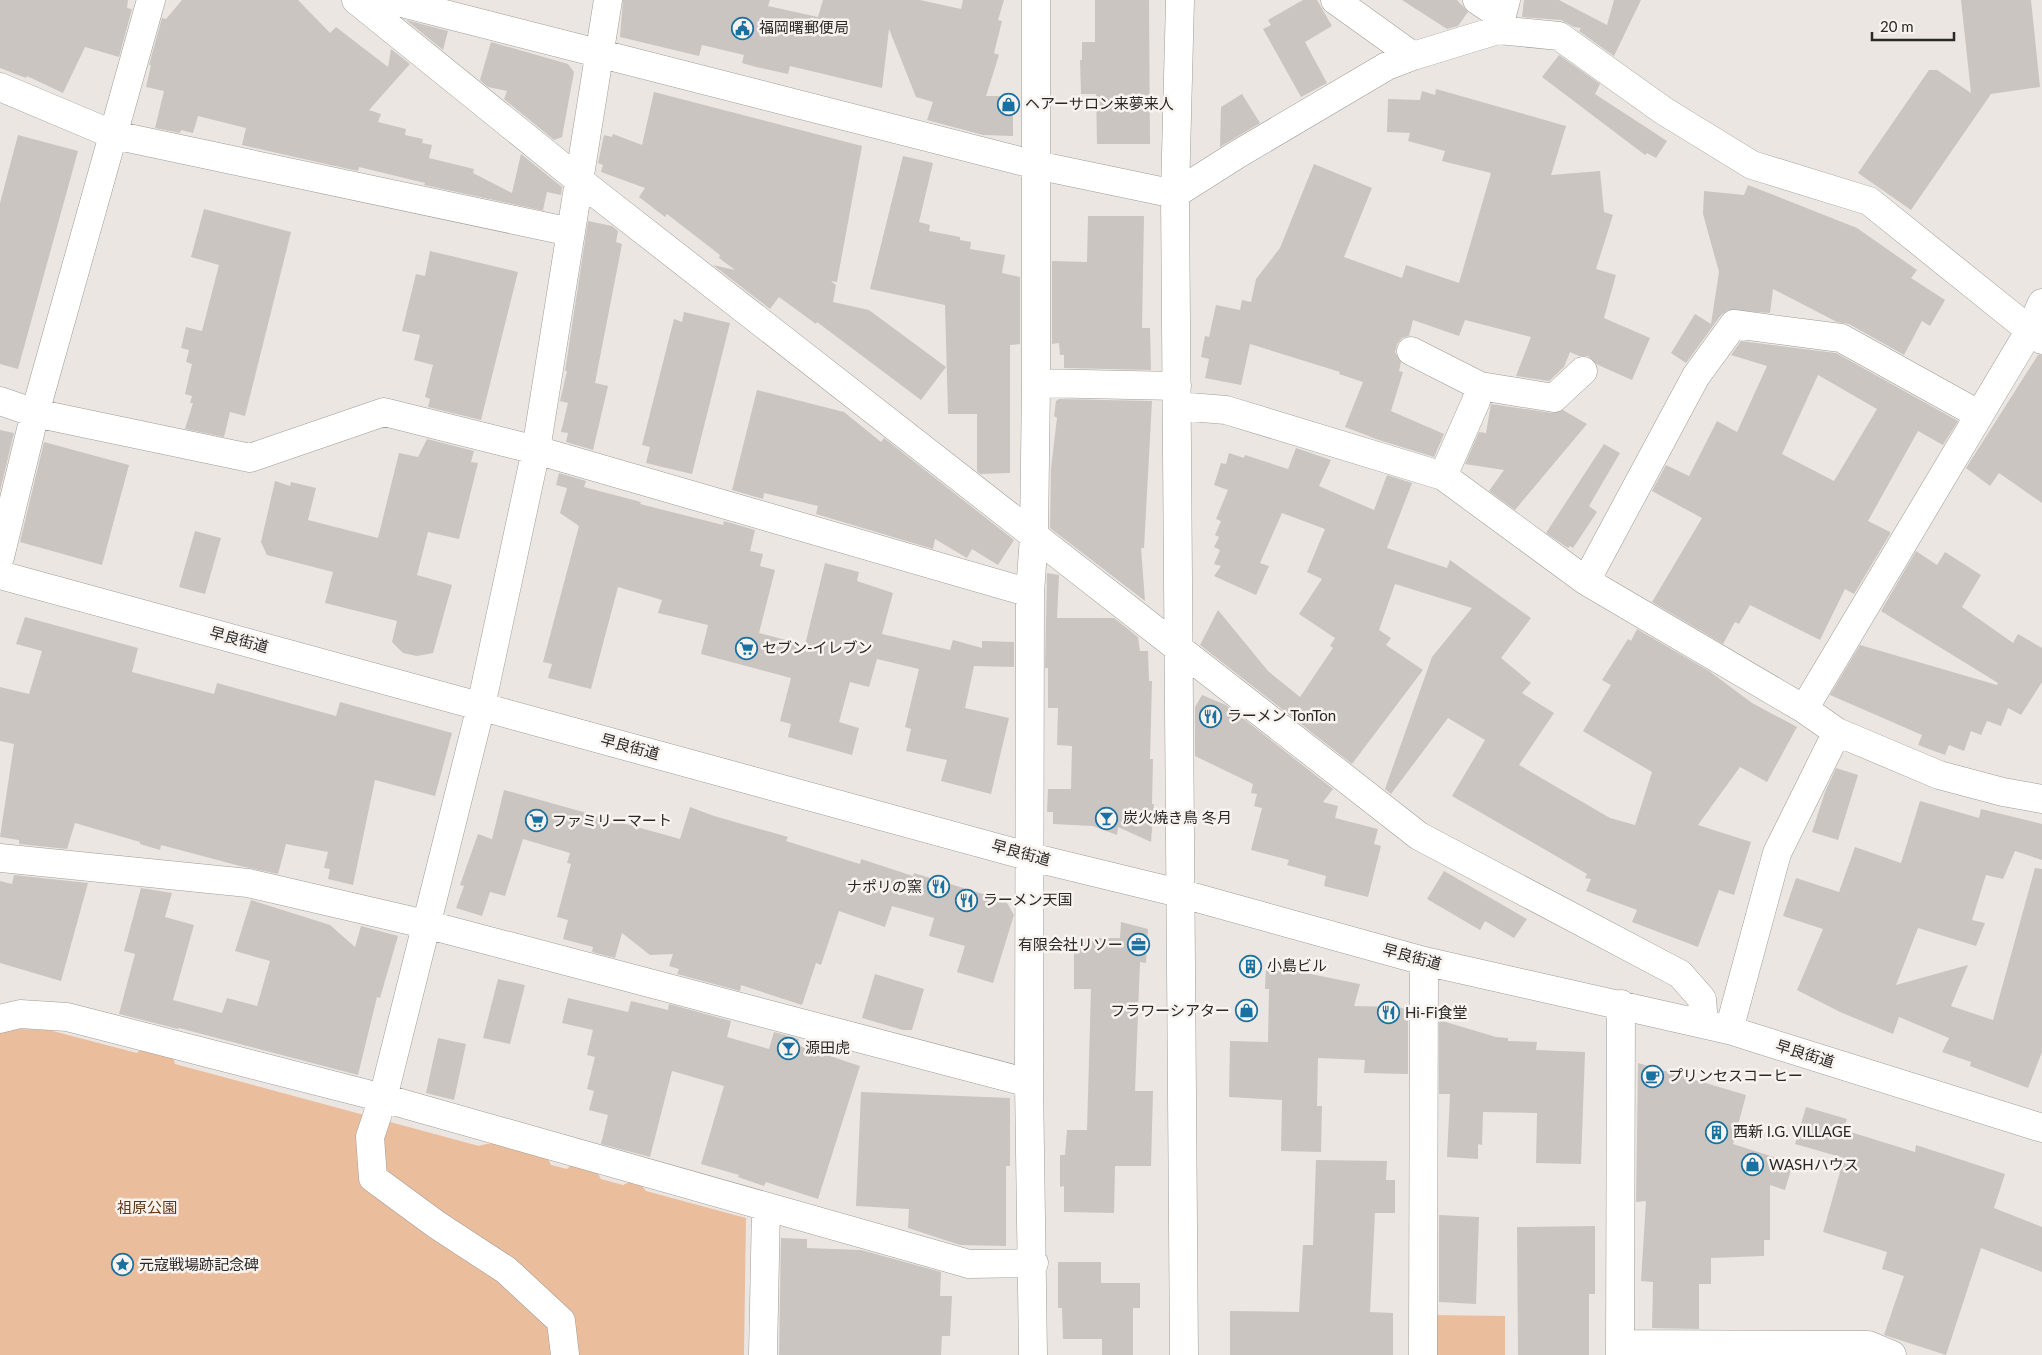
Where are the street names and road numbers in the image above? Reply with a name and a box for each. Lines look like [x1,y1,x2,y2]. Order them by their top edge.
street label: 早良街道 [208,623,271,655]
street label: 早良街道 [599,730,662,762]
street label: 早良街道 [990,836,1053,868]
street label: 早良街道 [1381,940,1444,972]
street label: 早良街道 [1774,1036,1837,1070]

